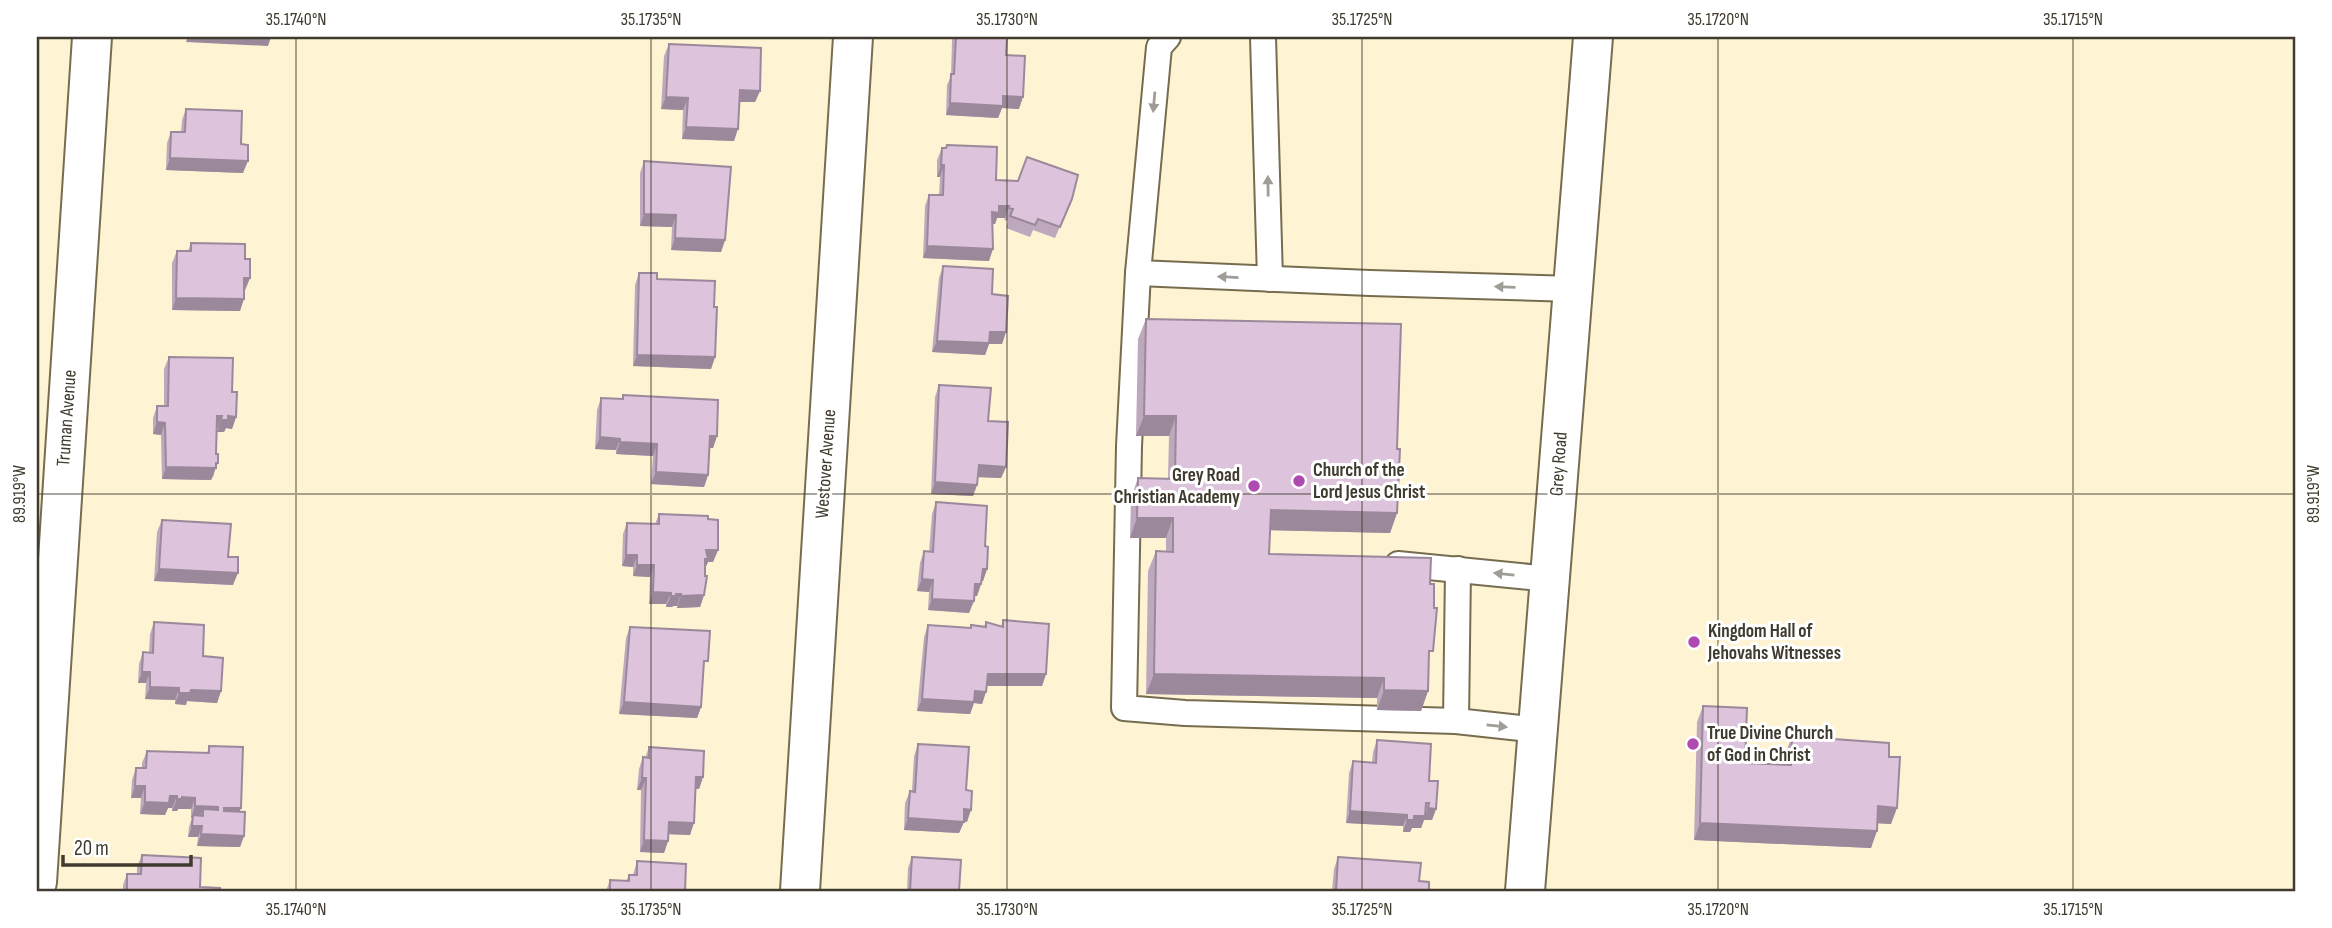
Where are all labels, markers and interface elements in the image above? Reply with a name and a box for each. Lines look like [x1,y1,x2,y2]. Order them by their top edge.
text: 35.1740°N [266,9,326,30]
text: 35.1735°N [620,9,682,30]
text: 35.1730°N [976,9,1038,30]
text: 35.1725°N [1332,9,1392,30]
text: 35.1720°N [1687,9,1749,30]
text: 35.1715°N [2043,9,2103,30]
one-way arrow [1148,91,1159,113]
one-way arrow [1262,175,1274,197]
one-way arrow [1217,271,1239,282]
one-way arrow [1493,282,1515,293]
street label: Truman Avenue [52,369,82,467]
street label: Westover Avenue [811,409,841,519]
street label: Grey Road [1545,431,1573,497]
place label: Church of the Lord Jesus Christ [1313,459,1425,504]
place label: Grey Road Christian Academy [1114,464,1240,509]
text: 89.919°W [9,465,30,523]
text: 89.919°W [2303,465,2324,523]
marker: Church of the Lord Jesus Christ [1291,473,1307,489]
marker: Grey Road Christian Academy [1246,478,1262,494]
one-way arrow [1493,568,1515,579]
place label: Kingdom Hall of Jehovahs Witnesses [1707,620,1841,665]
marker: Kingdom Hall of Jehovahs Witnesses [1686,634,1702,650]
one-way arrow [1486,720,1508,731]
place label: True Divine Church of God in Christ [1707,722,1833,767]
marker: True Divine Church of God in Christ [1685,736,1701,752]
scale bar [63,823,191,867]
text: 20 m [74,836,109,861]
text: 35.1740°N [266,899,326,920]
text: 35.1735°N [620,899,682,920]
text: 35.1730°N [976,899,1038,920]
text: 35.1725°N [1332,899,1392,920]
text: 35.1720°N [1687,899,1749,920]
text: 35.1715°N [2043,899,2103,920]

